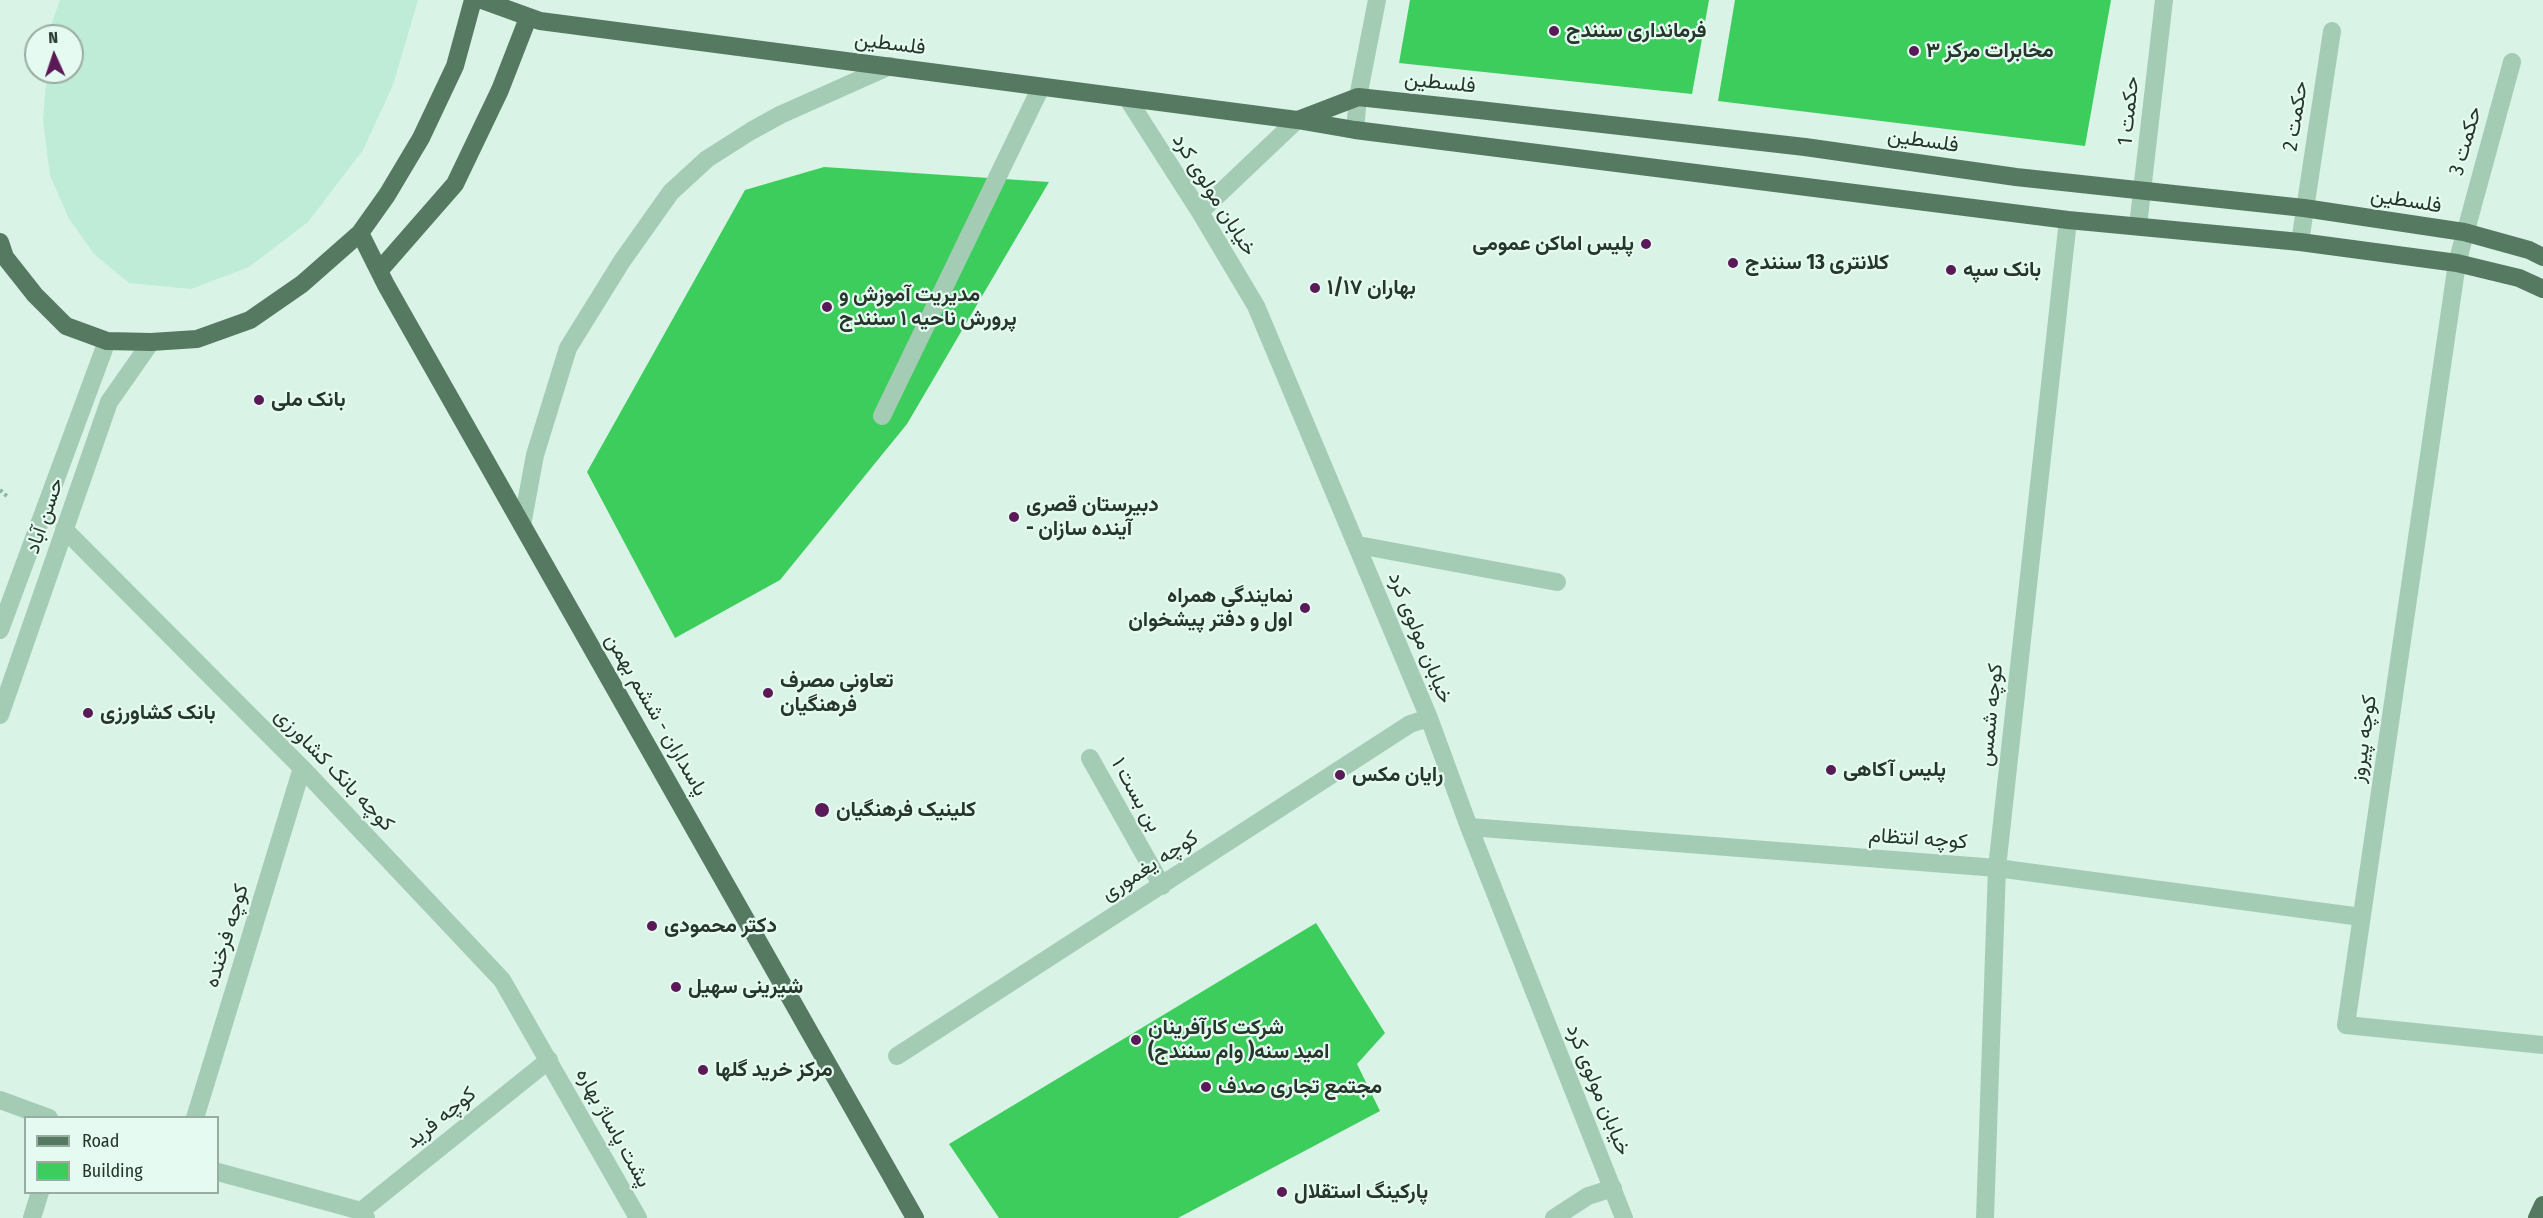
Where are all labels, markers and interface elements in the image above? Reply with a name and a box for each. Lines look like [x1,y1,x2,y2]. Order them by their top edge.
place label: فرمانداری سنندج [1566,18,1707,44]
north arrow [24,24,84,84]
marker: فرمانداری سنندج [1547,24,1561,38]
street label: فلسطین [853,27,927,61]
text: N [48,28,58,47]
place label: مخابرات مرکز ۳ [1926,38,2054,64]
marker: مخابرات مرکز ۳ [1907,44,1921,58]
street label: فلسطین [1403,67,1477,99]
street label: حکمت 1 [2113,75,2145,147]
street label: حکمت 2 [2278,79,2314,153]
street label: حکمت 3 [2444,104,2488,178]
street label: فلسطین [1886,124,1960,158]
street label: خیابان مولوی کرد [1166,129,1262,261]
street label: فلسطین [2369,183,2443,219]
place label: پلیس اماکن عمومی [1472,231,1634,257]
marker: پلیس اماکن عمومی [1639,237,1653,251]
place label: کلانتری 13 سنندج [1745,250,1889,276]
marker: کلانتری 13 سنندج [1726,256,1740,270]
place label: بانک سپه [1963,257,2041,283]
marker: بانک سپه [1944,263,1958,277]
place label: بهاران ۱/۱۷ [1327,275,1416,301]
marker: بهاران ۱/۱۷ [1308,281,1322,295]
place label: مدیریت آموزش و پرورش ناحیه ۱ سنندج [839,282,1017,332]
marker: مدیریت آموزش و پرورش ناحیه ۱ سنندج [820,300,834,314]
place label: بانک ملی [271,387,346,413]
marker: بانک ملی [252,393,266,407]
street label: حسن آباد [20,475,70,557]
place label: دبیرستان قصری - آینده سازان [1026,492,1159,542]
marker: دبیرستان قصری - آینده سازان [1007,510,1021,524]
street label: خیابان مولوی کرد [1382,569,1458,707]
place label: نمایندگی همراه اول و دفتر پیشخوان [1128,583,1293,633]
marker: نمایندگی همراه اول و دفتر پیشخوان [1298,601,1312,615]
street label: پاسداران - ششم بهمن [599,629,713,801]
street label: کوچه شمس [1973,662,2009,768]
place label: تعاونی مصرف فرهنگیان [780,668,894,718]
marker: تعاونی مصرف فرهنگیان [761,686,775,700]
street label: کوچه پیروز [2345,693,2383,785]
place label: بانک کشاورزی [100,700,216,726]
street label: کوچه بانک کشاورزی [269,703,399,837]
marker: بانک کشاورزی [81,706,95,720]
street label: بن بست ۱ [1105,754,1167,836]
place label: پلیس آکاهی [1843,757,1946,783]
place label: رایان مکس [1352,762,1443,788]
marker: پلیس آکاهی [1824,763,1838,777]
marker: رایان مکس [1333,768,1347,782]
place label: کلینیک فرهنگیان [836,797,976,823]
marker: کلینیک فرهنگیان [813,801,831,819]
street label: کوچه انتظام [1868,823,1968,855]
street label: کوچه یغموری [1097,825,1203,907]
street label: کوچه فرخنده [199,881,255,991]
place label: دکتر محمودی [664,913,777,939]
marker: دکتر محمودی [645,919,659,933]
place label: شیرینی سهیل [688,974,803,1000]
marker: شیرینی سهیل [669,980,683,994]
place label: شرکت کارآفرینان امید سنه( وام سنندج) [1148,1015,1329,1065]
street label: خیابان مولوی کرد [1560,1021,1636,1159]
marker: شرکت کارآفرینان امید سنه( وام سنندج) [1129,1033,1143,1047]
place label: مرکز خرید گلها [715,1057,833,1083]
marker: مرکز خرید گلها [696,1063,710,1077]
street label: پشت پاساژ بهاره [570,1064,656,1192]
place label: مجتمع تجاری صدف [1218,1074,1382,1100]
marker: مجتمع تجاری صدف [1199,1080,1213,1094]
street label: کوچه فرید [400,1082,482,1154]
legend [24,1116,219,1194]
text: Road [82,1130,119,1152]
text: Building [82,1160,143,1182]
place label: پارکینگ استقلال [1294,1179,1428,1205]
marker: پارکینگ استقلال [1275,1185,1289,1199]

